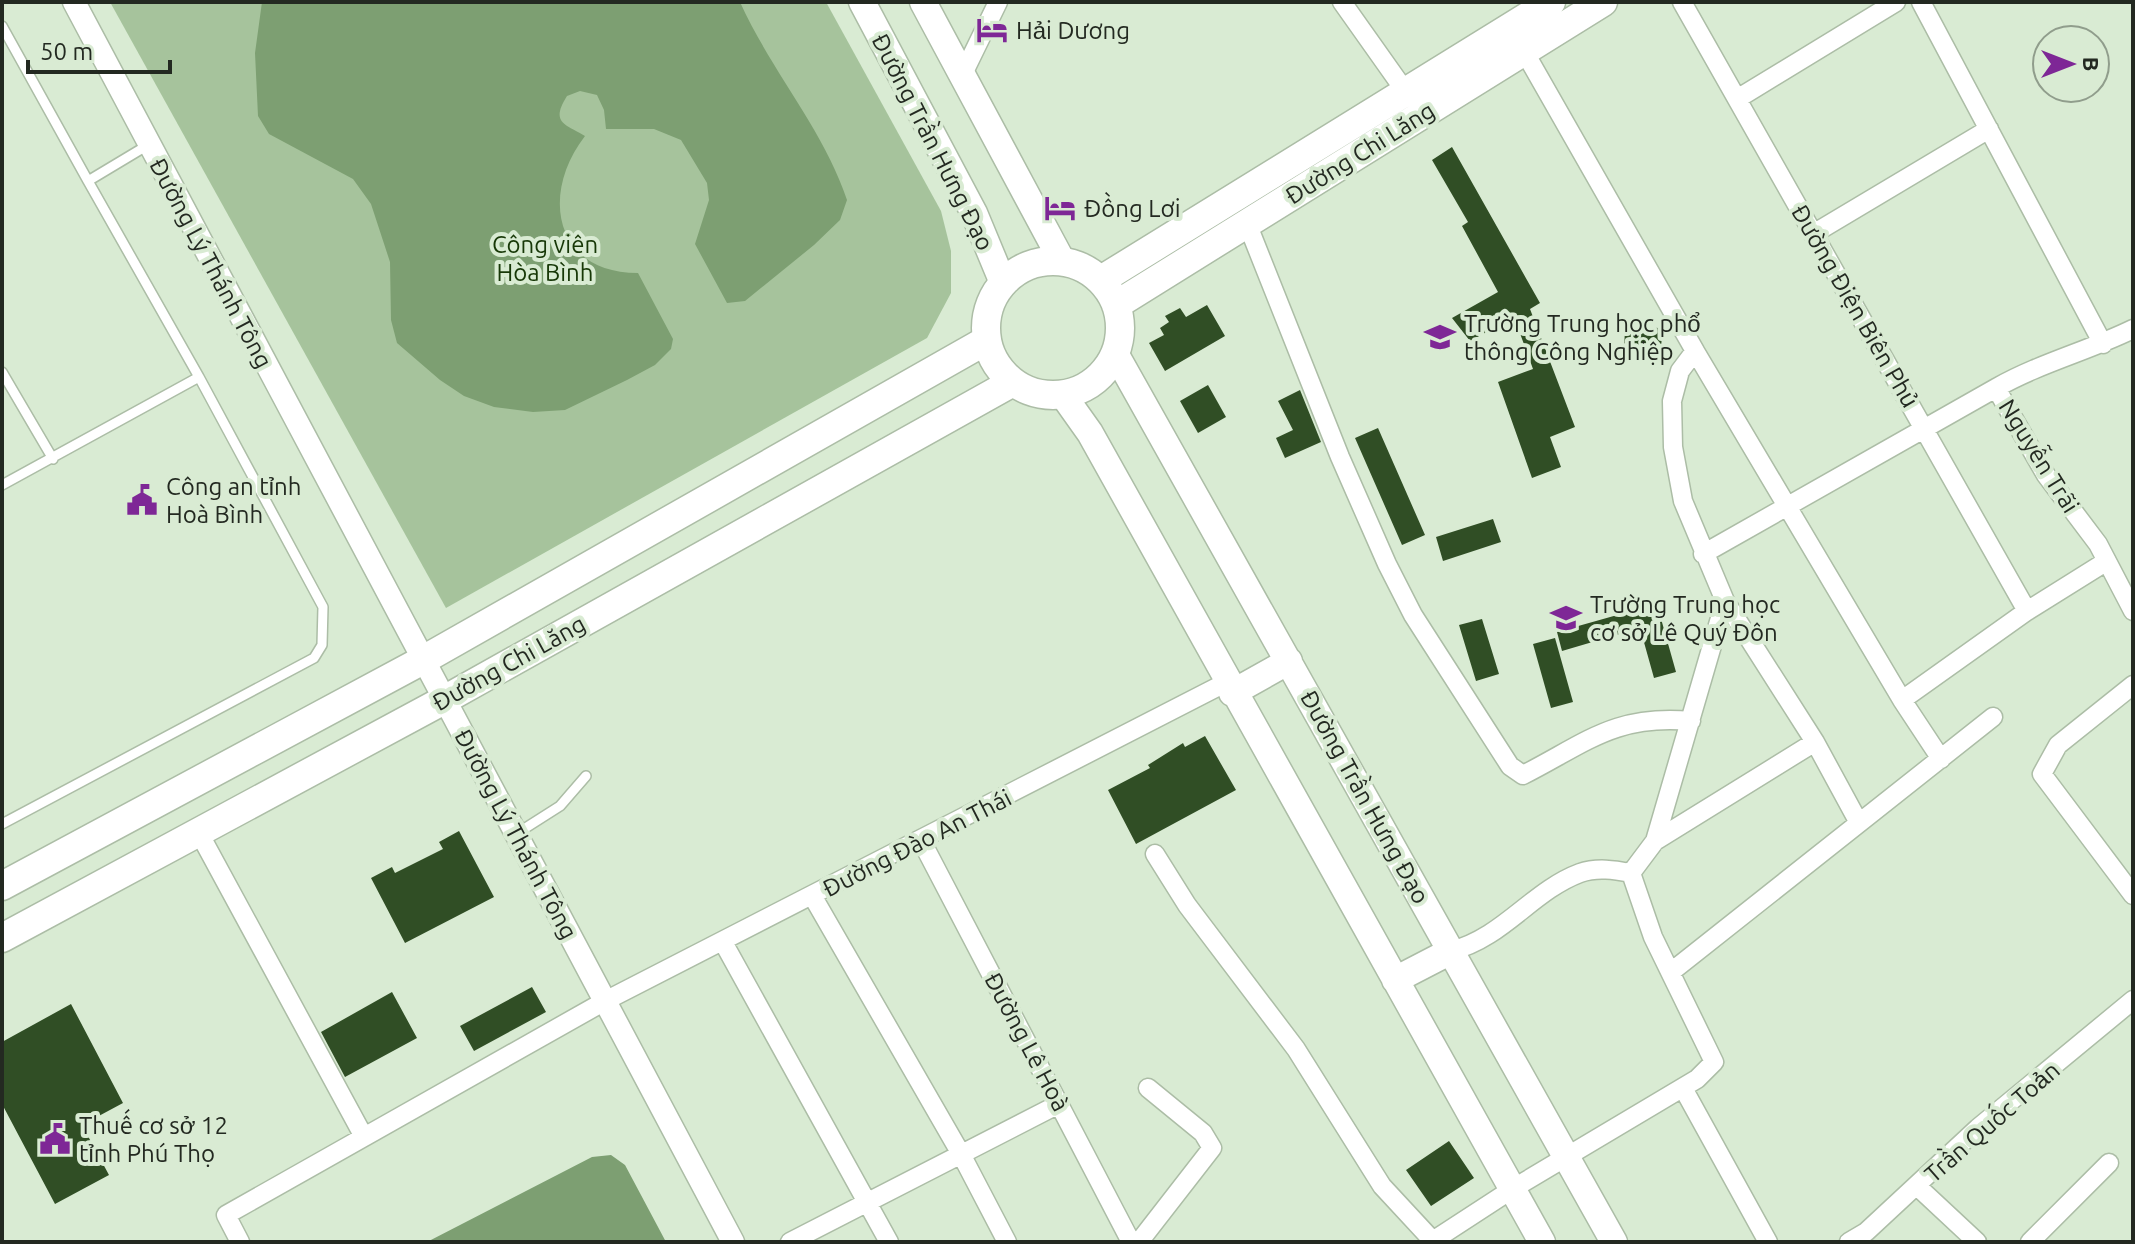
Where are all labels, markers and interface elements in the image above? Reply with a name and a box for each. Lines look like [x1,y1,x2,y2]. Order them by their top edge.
hotel icon: Hải Dương [975,13,1009,47]
place label: Hải Dương [1016,17,1130,44]
scale bar [28,24,170,74]
north arrow [2031,24,2111,104]
street label: Đường Trần Hưng Đạo [867,28,1003,255]
text: 50 m [40,38,93,65]
text: B [2079,57,2104,71]
street label: Đường Chi Lăng [1281,96,1439,210]
street label: Đường Lý Thánh Tông [144,154,278,372]
hotel icon: Đồng Lơi [1043,191,1077,225]
place label: Đồng Lơi [1084,191,1181,222]
street label: Đường Điện Biên Phủ [1786,200,1924,412]
park label: Công viên Hòa Bình [492,231,598,286]
place label: Trường Trung học phổ thông Công Nghiệp [1464,310,1701,365]
school or university icon: Trường Trung học phổ thông Công Nghiệp [1423,320,1457,354]
street label: Nguyễn Trãi [1994,393,2087,518]
place label: Công an tỉnh Hoà Bình [166,473,301,528]
public building icon: Công an tỉnh Hoà Bình [125,483,159,517]
place label: Trường Trung học cơ sở Lê Quý Đôn [1590,591,1780,646]
school or university icon: Trường Trung học cơ sở Lê Quý Đôn [1549,601,1583,635]
street label: Đường Chi Lăng [428,610,590,716]
street label: Đường Trần Hưng Đạo [1295,684,1438,908]
street label: Đường Lý Thánh Tông [449,725,583,943]
street label: Đường Đào An Thái [818,784,1016,902]
street label: Đường Lê Hoà [979,968,1075,1116]
street label: Trần Quốc Toản [1917,1053,2065,1188]
place label: Thuế cơ sở 12 tỉnh Phú Thọ [79,1108,228,1167]
public building icon: Thuế cơ sở 12 tỉnh Phú Thọ [38,1122,72,1156]

